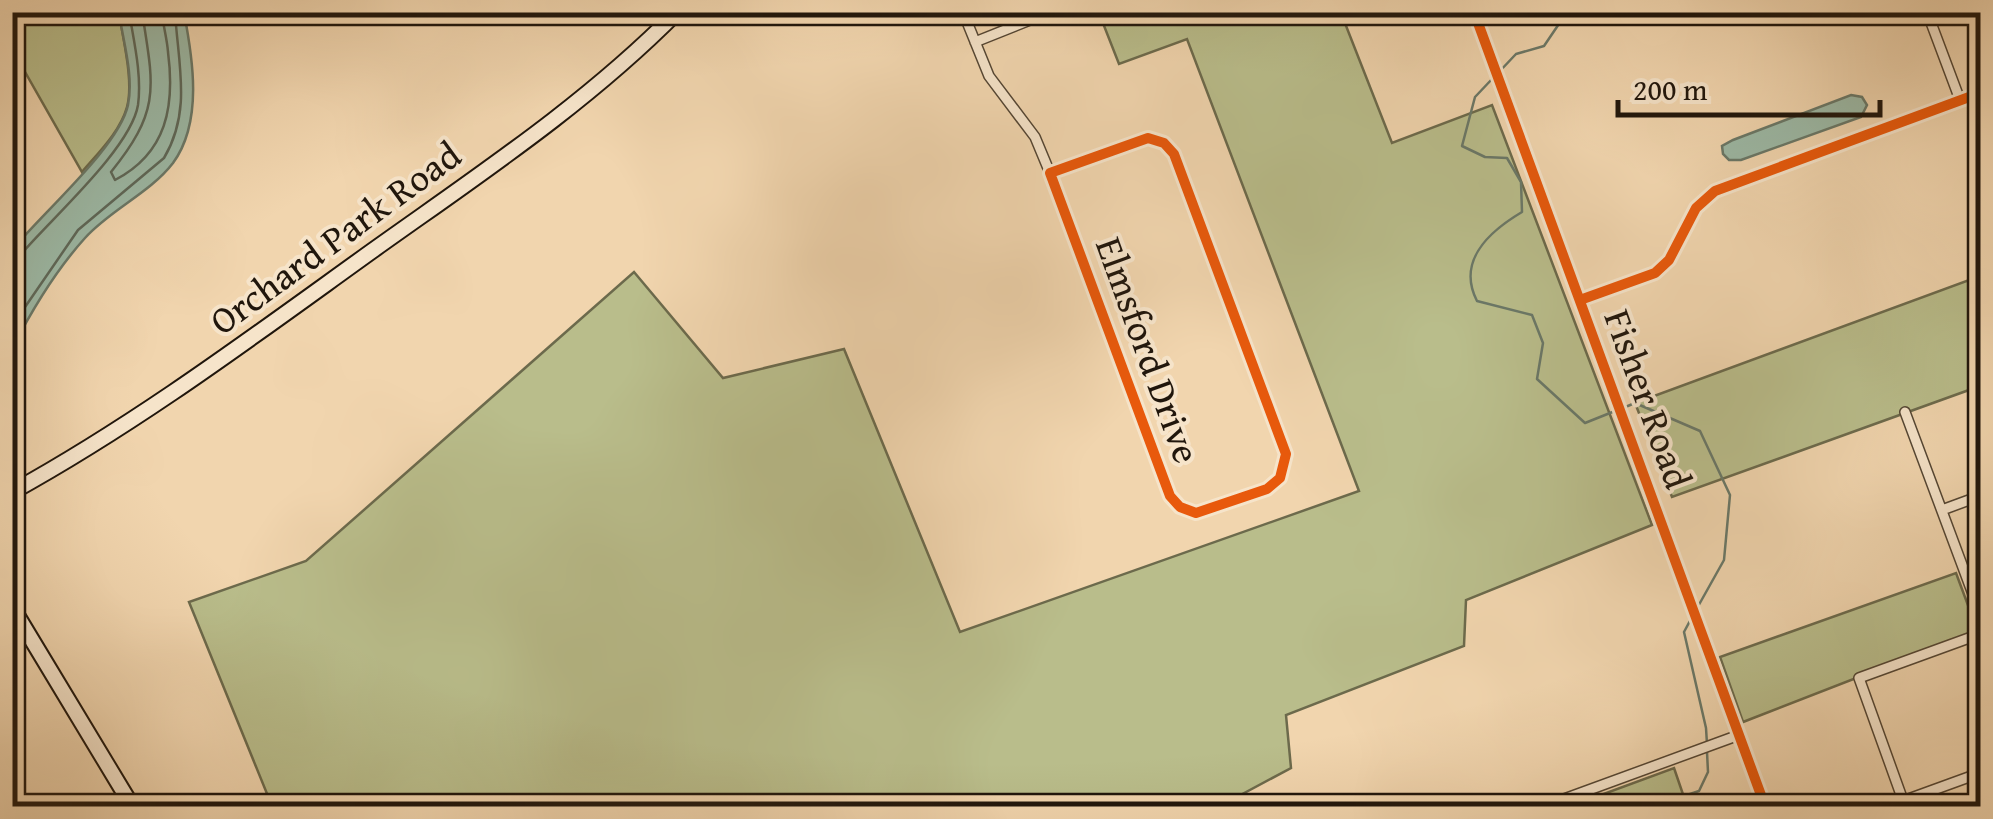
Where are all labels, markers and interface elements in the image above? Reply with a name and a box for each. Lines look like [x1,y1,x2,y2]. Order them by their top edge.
scale bar [1618,55,1880,117]
text: 200 m [1633,67,1708,111]
street label: Orchard Park Road [197,126,472,348]
street label: Elmsford Drive [1082,229,1216,470]
street label: Fisher Road [1591,301,1707,497]

